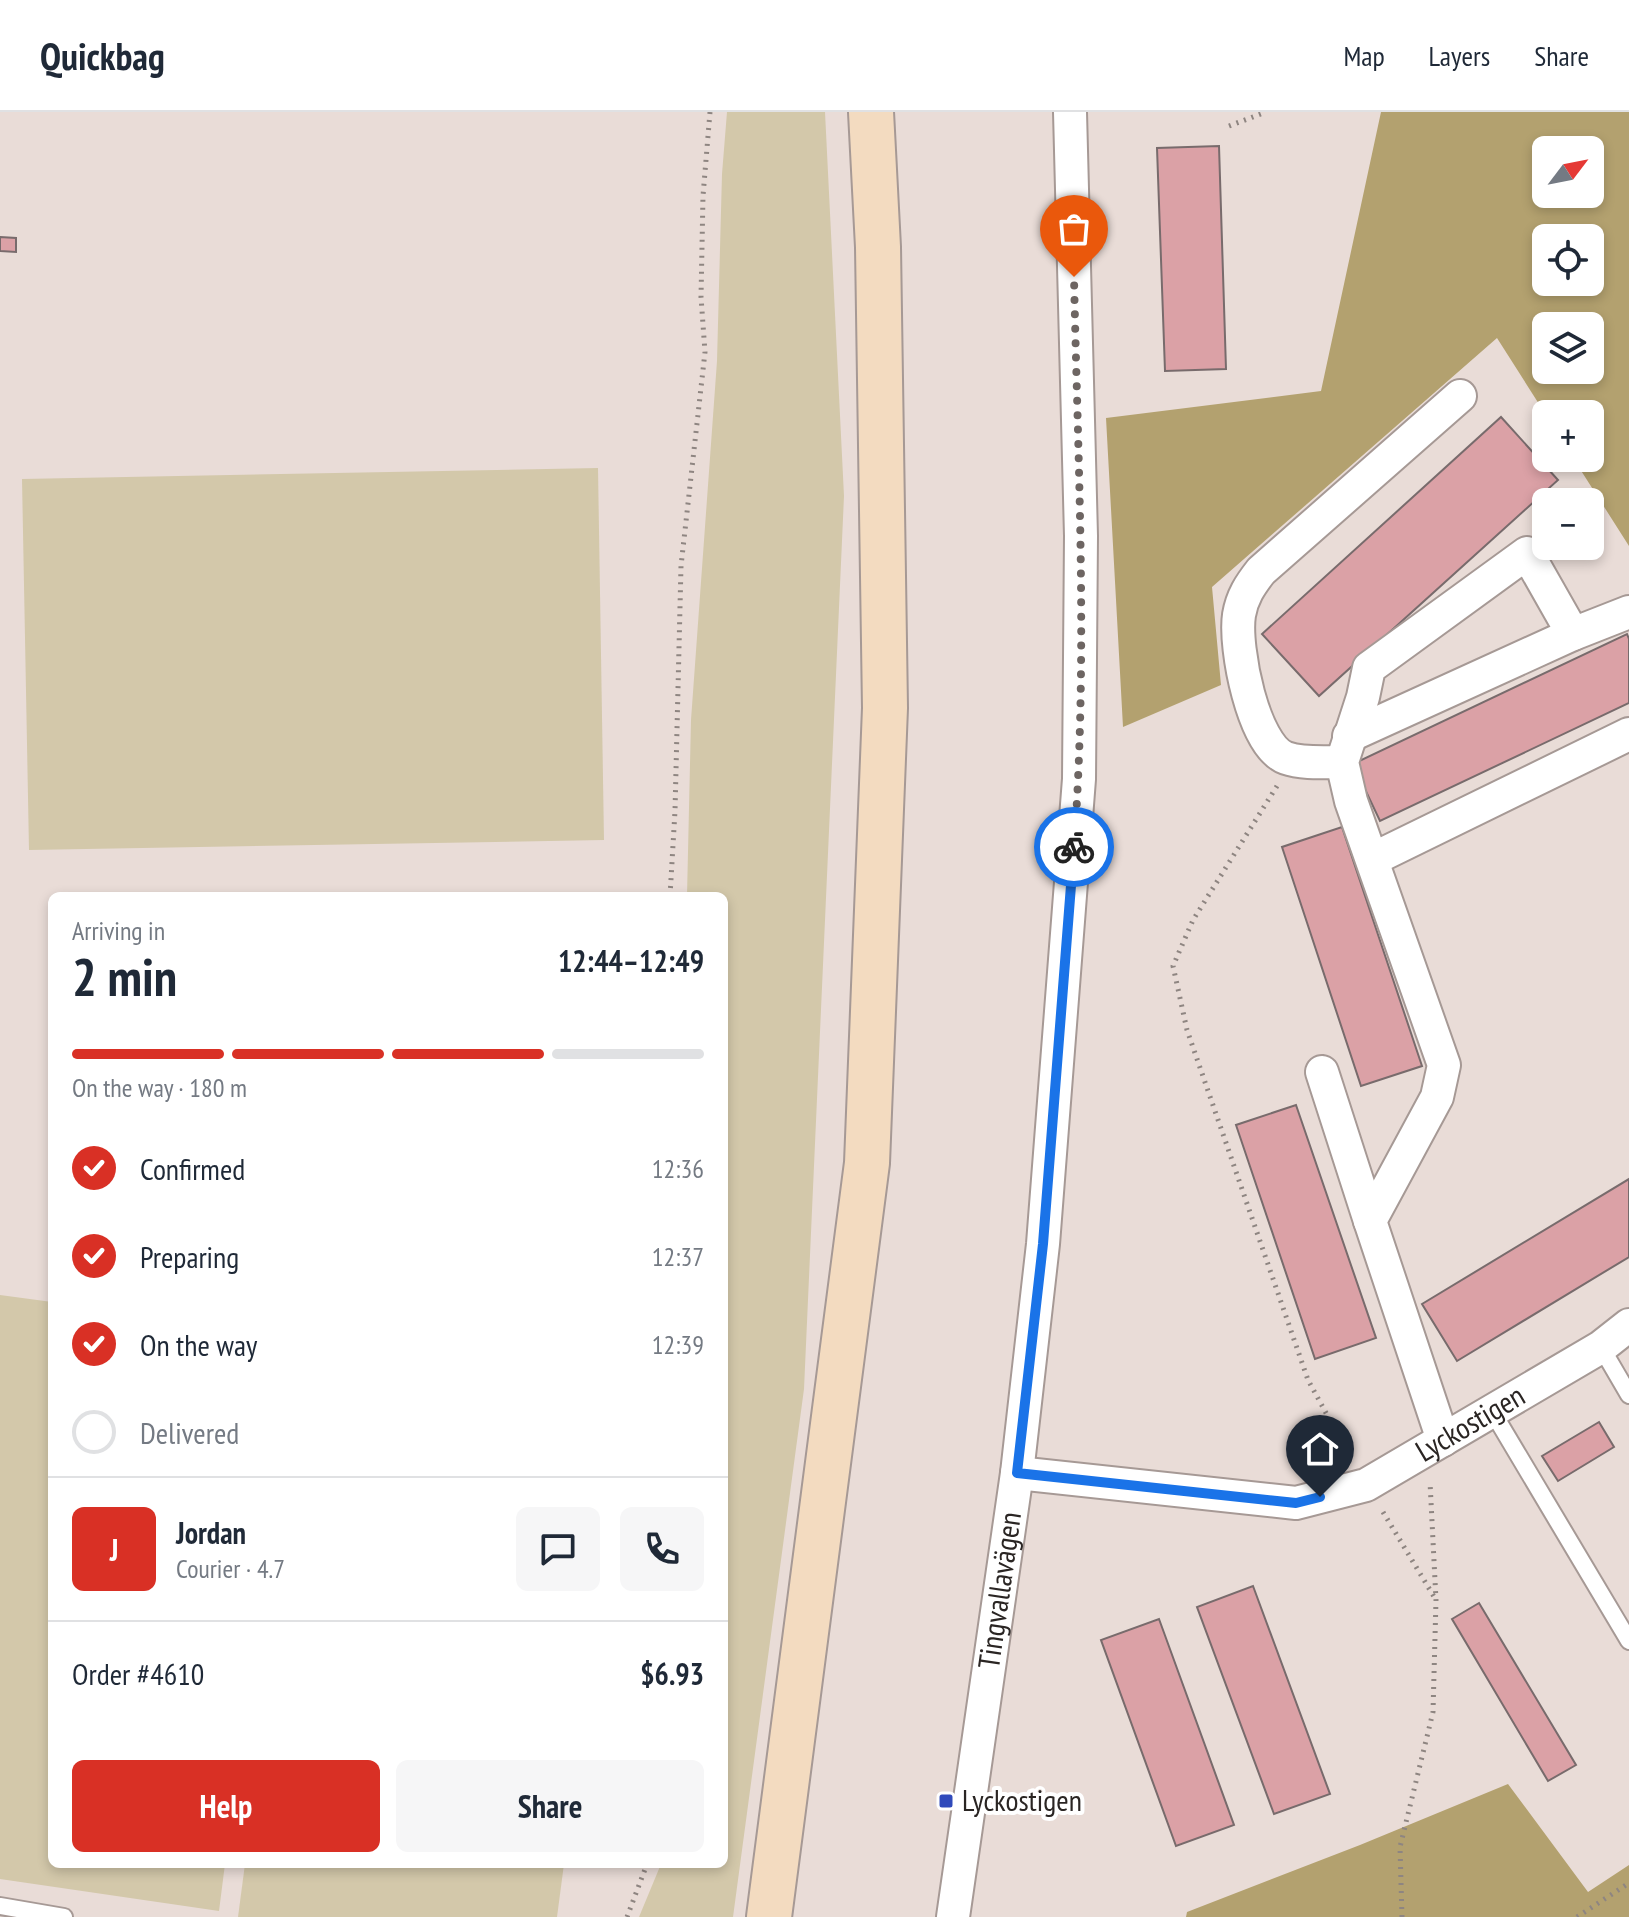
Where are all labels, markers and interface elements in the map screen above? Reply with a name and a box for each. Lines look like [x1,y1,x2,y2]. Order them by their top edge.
text: Quickbag [40,31,165,80]
text: Map [1343,37,1385,74]
text: Layers [1429,37,1490,74]
text: Share [1534,37,1589,74]
north arrow [1532,136,1604,208]
map controls [1532,136,1604,560]
pin [1040,195,1108,277]
icon: bag [1052,207,1096,251]
button: locate [1532,224,1604,296]
button: layers [1532,312,1604,384]
button: + [1532,400,1604,472]
button: − [1532,488,1604,560]
courier [1034,807,1114,887]
icon: bike [1052,825,1096,869]
text: Arriving in [72,914,165,947]
text: 12:44–12:49 [558,941,704,980]
text: 2 min [72,943,177,1010]
text: On the way · 180 m [72,1071,247,1104]
icon: check [72,1146,116,1190]
text: Confirmed [140,1149,245,1188]
text: 12:36 [652,1152,704,1185]
icon: check [72,1234,116,1278]
text: Preparing [140,1237,239,1276]
text: 12:37 [652,1240,704,1273]
icon: check [72,1322,116,1366]
text: On the way [140,1325,257,1364]
text: 12:39 [652,1328,704,1361]
street label: Lyckostigen [1408,1375,1531,1470]
text: Delivered [140,1413,239,1452]
pin [1286,1415,1354,1497]
icon: home [1298,1427,1342,1471]
button: chat [516,1507,600,1591]
button: phone [620,1507,704,1591]
street label: Tingvallavägen [968,1509,1029,1671]
text: Jordan [176,1513,246,1552]
text: J [110,1530,118,1569]
text: Courier · 4.7 [176,1552,285,1585]
text: Order #4610 [72,1654,204,1693]
text: $6.93 [640,1654,704,1693]
button: Help [72,1760,380,1852]
button: Share [396,1760,704,1852]
place label: Lyckostigen [962,1780,1082,1819]
marker: Lyckostigen [937,1792,955,1810]

